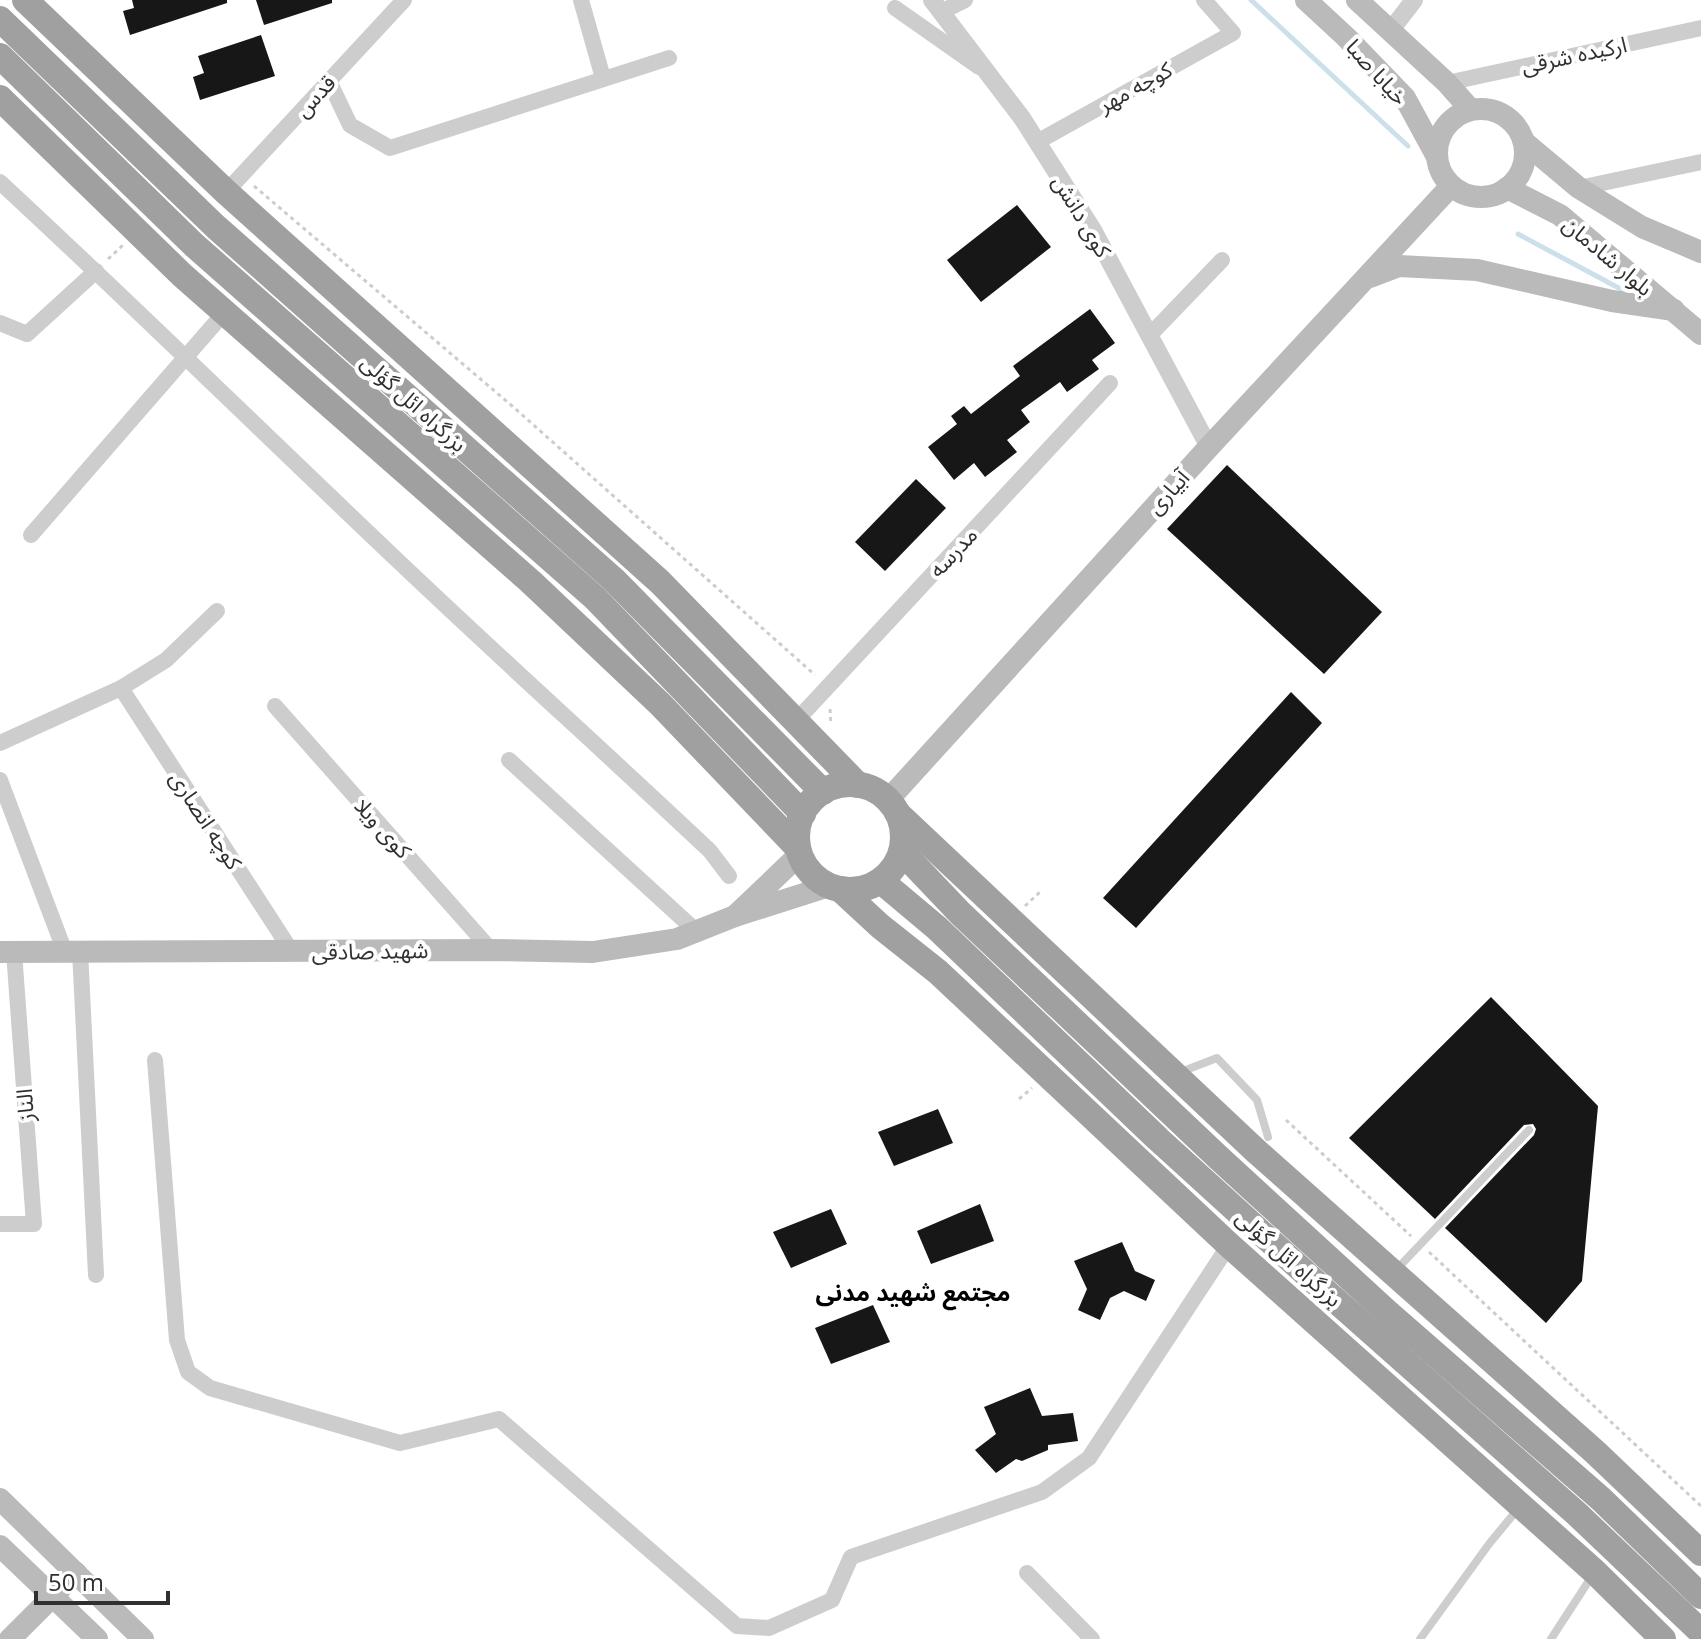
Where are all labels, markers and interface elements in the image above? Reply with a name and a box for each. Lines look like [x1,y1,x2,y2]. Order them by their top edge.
street label: ارکیده شرقی [1518,28,1629,80]
street label: خیابا صبا [1340,32,1415,111]
street label: کوچه مهر [1091,53,1178,120]
street label: قدس [287,67,342,123]
street label: کوی دانش [1046,169,1120,263]
street label: بلوار شادمان [1557,209,1660,302]
street label: بزرگراه ائل گؤلی [355,347,474,458]
street label: آبیاری [1139,461,1196,520]
street label: مدرسه [921,520,983,583]
street label: کوچه انصاری [163,764,250,876]
street label: کوی ویلا [349,791,419,865]
street label: شهید صادقی [311,934,429,966]
street label: الناز [8,1088,40,1124]
street label: بزرگراه ائل گؤلی [1230,1202,1349,1313]
district label: مجتمع شهید مدنی [815,1275,1011,1311]
scale bar [36,1555,168,1605]
text: 50 m [48,1565,104,1598]

